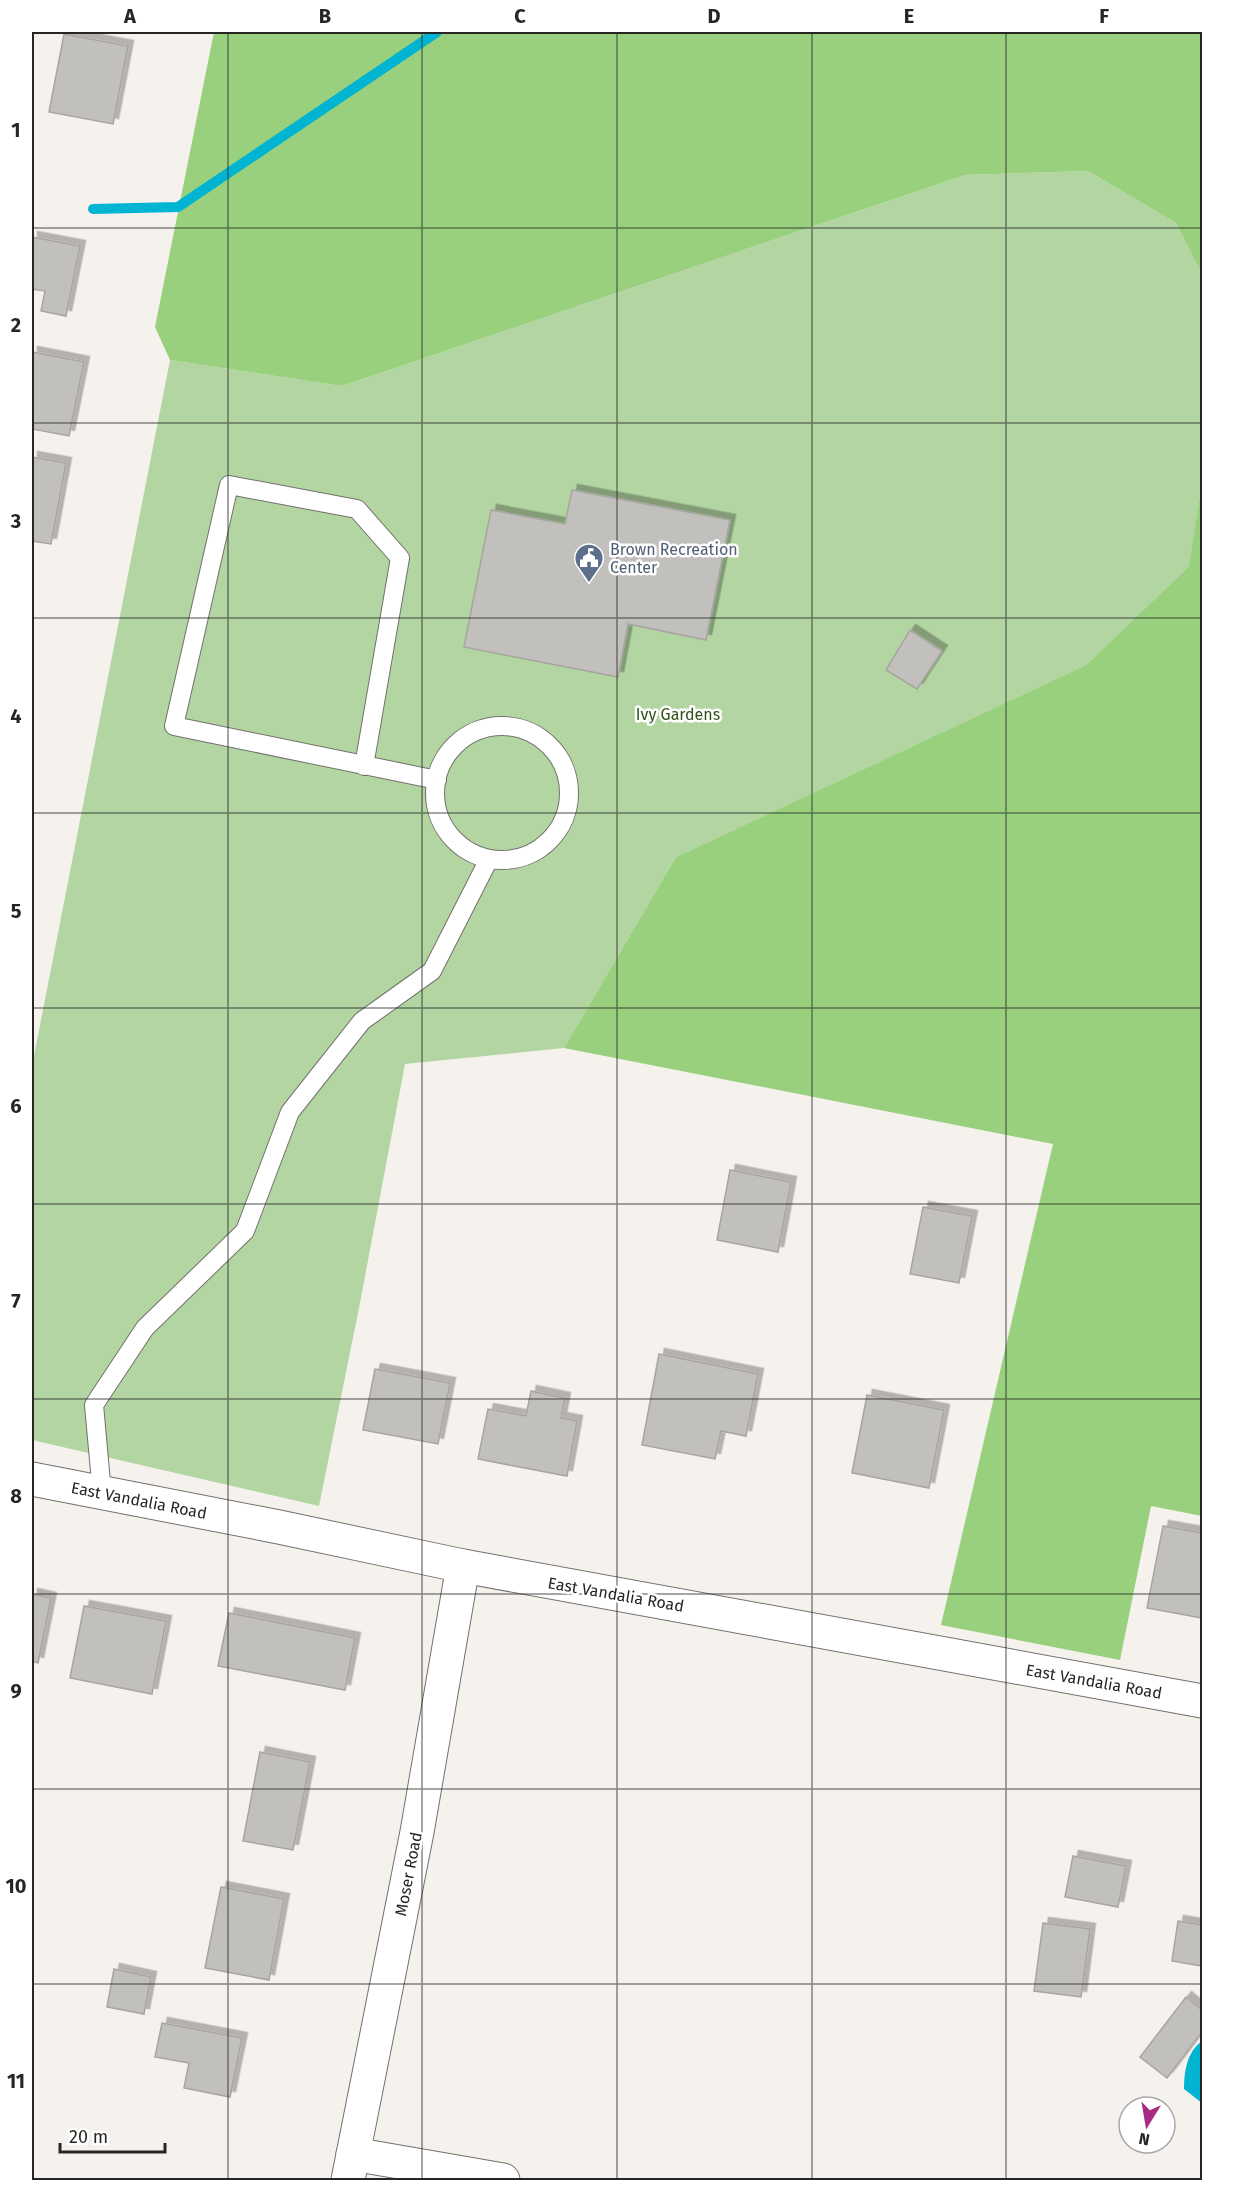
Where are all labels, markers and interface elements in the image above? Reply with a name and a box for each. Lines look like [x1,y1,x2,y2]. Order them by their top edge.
text: A [123,4,137,28]
text: B [319,4,331,28]
text: C [514,4,526,28]
text: D [707,4,721,28]
text: E [904,4,914,28]
text: F [1099,4,1109,28]
text: 1 [11,118,21,142]
text: 2 [11,313,21,337]
text: 3 [10,509,21,533]
place label: Brown Recreation Center [610,540,738,577]
public building icon: Brown Recreation Center [573,542,605,584]
text: 4 [10,704,22,728]
park label: Ivy Gardens [636,705,720,724]
text: 5 [11,899,22,923]
text: 6 [10,1094,22,1118]
text: 7 [11,1289,21,1313]
street label: East Vandalia Road [69,1478,208,1523]
text: 8 [10,1484,22,1508]
street label: East Vandalia Road [546,1573,685,1616]
street label: East Vandalia Road [1024,1660,1163,1703]
text: 9 [10,1679,22,1703]
street label: Moser Road [391,1830,426,1918]
text: 10 [6,1874,26,1898]
text: 11 [7,2069,25,2093]
north arrow [1117,2095,1177,2155]
scale bar [60,2116,165,2154]
text: 20 m [69,2126,108,2148]
text: N [1137,2129,1151,2150]

